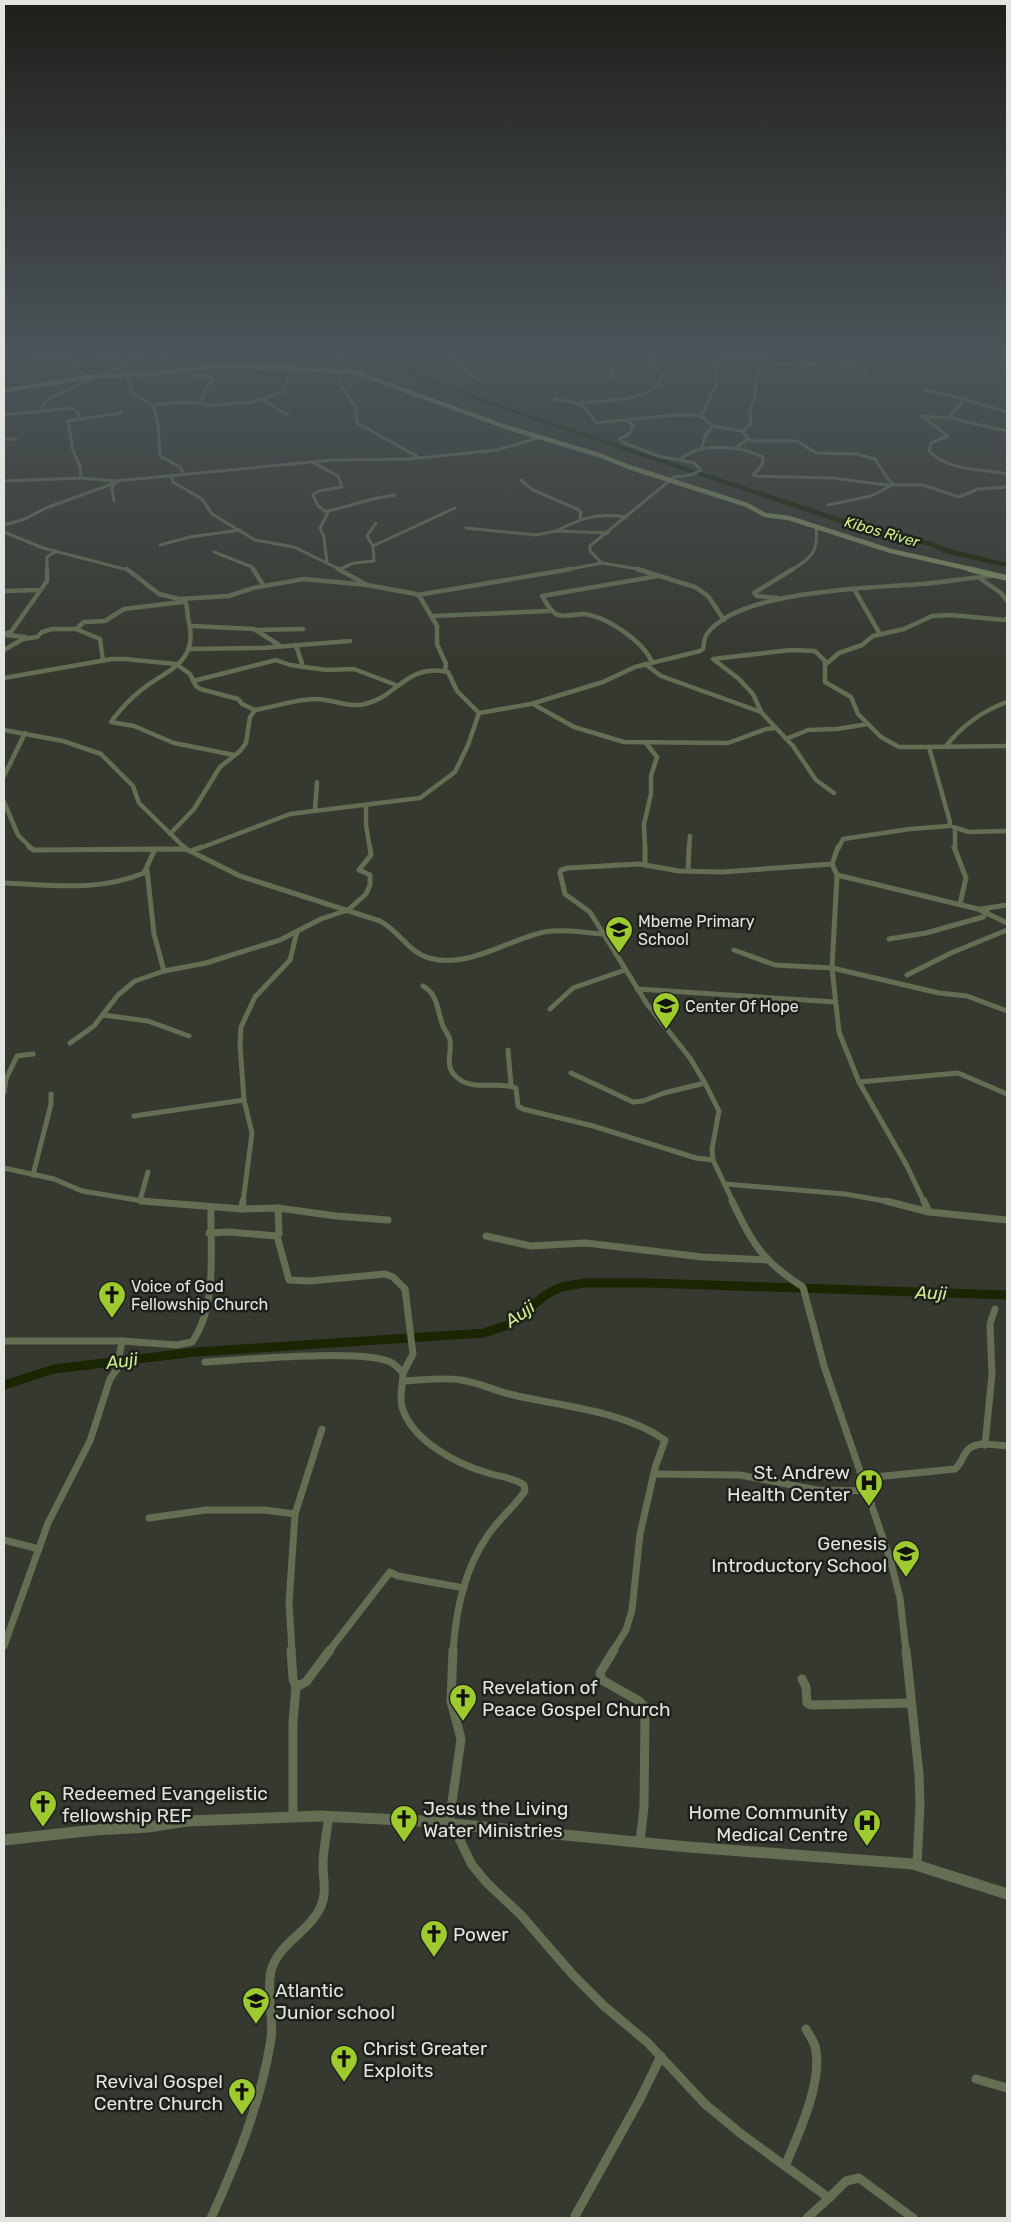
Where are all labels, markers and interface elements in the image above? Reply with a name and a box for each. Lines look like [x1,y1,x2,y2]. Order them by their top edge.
water label: Kibos River [842,513,923,552]
place label: Mbeme Primary School [638,912,755,949]
school or university icon: Mbeme Primary School [604,915,634,954]
school or university icon: Center Of Hope [651,991,681,1030]
place label: Center Of Hope [685,997,799,1016]
place label: Voice of God Fellowship Church [131,1277,268,1314]
church icon: Voice of God Fellowship Church [97,1280,127,1319]
water label: Auji [914,1281,948,1305]
water label: Auji [500,1296,540,1333]
water label: Auji [104,1348,140,1374]
place label: St. Andrew Health Center [727,1461,851,1506]
hospital icon: St. Andrew Health Center [854,1468,884,1507]
place label: Genesis Introductory School [711,1532,887,1577]
school or university icon: Genesis Introductory School [891,1539,921,1578]
place label: Revelation of Peace Gospel Church [482,1676,671,1721]
church icon: Revelation of Peace Gospel Church [448,1683,478,1722]
place label: Redeemed Evangelistic fellowship REF [62,1782,268,1827]
church icon: Redeemed Evangelistic fellowship REF [28,1789,58,1828]
place label: Jesus the Living Water Ministries [423,1797,568,1842]
place label: Home Community Medical Centre [689,1801,848,1846]
church icon: Jesus the Living Water Ministries [389,1804,419,1843]
hospital icon: Home Community Medical Centre [852,1808,882,1847]
church icon: Power [419,1919,449,1958]
place label: Power [453,1923,509,1946]
place label: Atlantic Junior school [275,1979,395,2024]
school or university icon: Atlantic Junior school [241,1986,271,2025]
place label: Christ Greater Exploits [363,2037,488,2082]
church icon: Christ Greater Exploits [329,2044,359,2083]
place label: Revival Gospel Centre Church [94,2070,223,2115]
church icon: Revival Gospel Centre Church [227,2077,257,2116]

